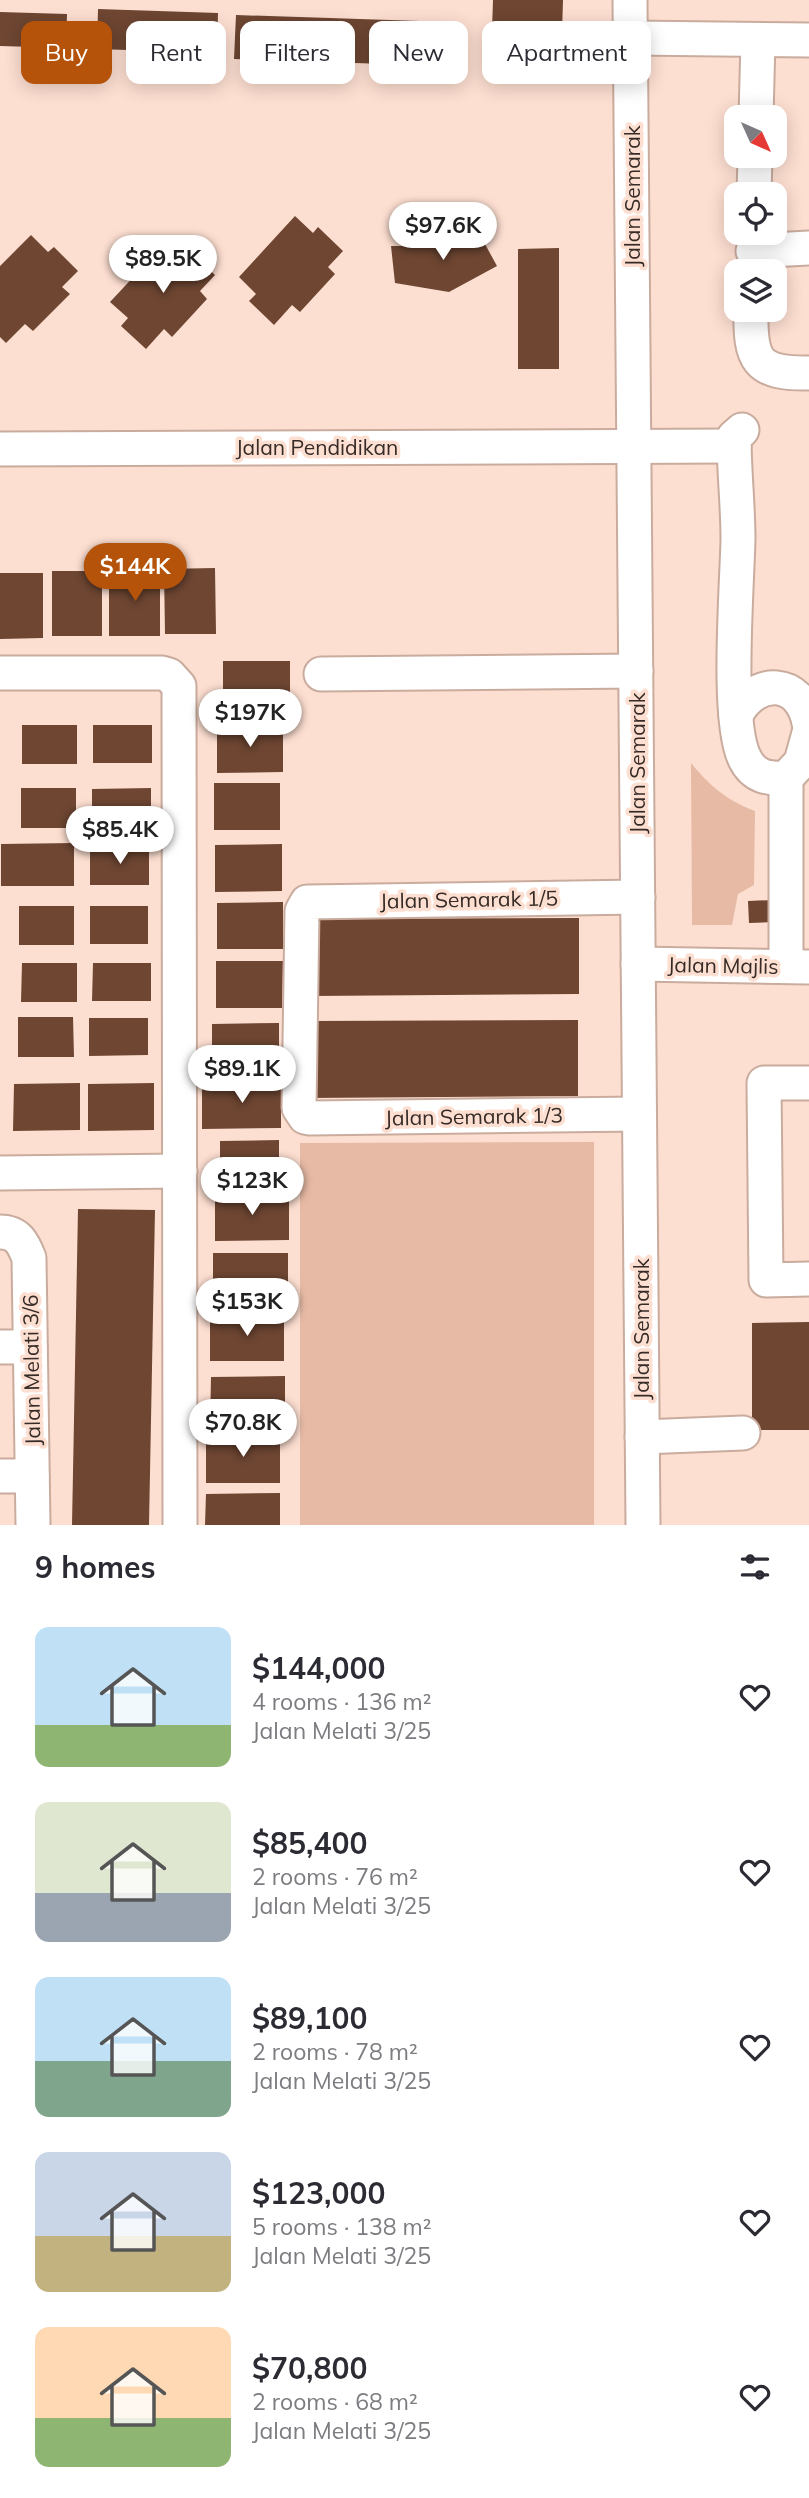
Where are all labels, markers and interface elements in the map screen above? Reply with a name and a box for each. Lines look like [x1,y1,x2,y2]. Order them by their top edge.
chip: Buy [21,21,112,84]
chip: Rent [126,21,226,84]
chip: Filters [240,21,355,84]
chip: New [369,21,468,84]
chip: Apartment [482,21,651,84]
north arrow [724,105,788,168]
map controls [724,105,787,322]
street label: Jalan Semarak [619,125,645,267]
button: locate [724,182,787,245]
pin: $97.6K [386,202,500,262]
text: $97.6K [405,210,481,239]
pin: $89.5K [106,236,220,295]
text: $89.5K [125,243,201,272]
button: layers [724,259,787,322]
street label: Jalan Pendidikan [236,434,398,460]
pin: $144K [86,544,184,603]
text: $144K [100,551,170,580]
pin: $197K [201,690,299,749]
street label: Jalan Semarak [624,692,650,834]
text: $197K [215,697,285,726]
pin: $85.4K [63,806,177,866]
text: $85.4K [82,814,158,843]
street label: Jalan Semarak 1/5 [380,884,558,914]
street label: Jalan Majlis [667,951,779,979]
pin: $89.1K [185,1046,299,1105]
text: $89.1K [204,1053,280,1082]
street label: Jalan Semarak 1/3 [385,1101,563,1131]
pin: $123K [203,1158,301,1217]
text: $123K [217,1165,287,1194]
street label: Jalan Semarak [628,1258,654,1400]
pin: $153K [198,1278,296,1338]
text: $153K [212,1286,282,1315]
street label: Jalan Melati 3/6 [17,1294,45,1446]
pin: $70.8K [186,1400,300,1459]
text: $70.8K [205,1407,281,1436]
text: 9 homes [35,1548,156,1586]
icon: filters [736,1548,774,1586]
text: $144,000 [252,1649,385,1687]
icon: home [91,1655,175,1739]
icon: heart [736,1678,774,1716]
text: 4 rooms · 136 m² [252,1687,432,1716]
text: Jalan Melati 3/25 [252,1716,431,1745]
text: $85,400 [252,1824,367,1862]
icon: home [91,1830,175,1914]
icon: heart [736,1853,774,1891]
text: 2 rooms · 76 m² [252,1862,418,1891]
text: Jalan Melati 3/25 [252,1891,431,1920]
text: $89,100 [252,1999,367,2037]
icon: home [91,2005,175,2089]
icon: heart [736,2028,774,2066]
text: 2 rooms · 78 m² [252,2037,418,2066]
text: Jalan Melati 3/25 [252,2066,431,2095]
text: $123,000 [252,2174,385,2212]
icon: home [91,2180,175,2264]
icon: heart [736,2203,774,2241]
text: 5 rooms · 138 m² [252,2212,432,2241]
text: Jalan Melati 3/25 [252,2241,431,2270]
text: $70,800 [252,2349,367,2387]
icon: home [91,2355,175,2439]
icon: heart [736,2378,774,2416]
text: 2 rooms · 68 m² [252,2387,418,2416]
text: Jalan Melati 3/25 [252,2416,431,2445]

